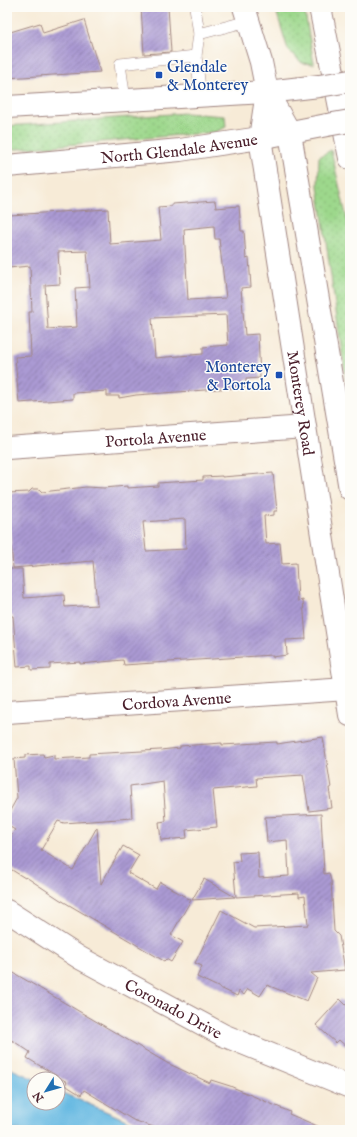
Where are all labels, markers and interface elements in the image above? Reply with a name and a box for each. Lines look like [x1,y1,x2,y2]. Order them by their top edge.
place label: Glendale & Monterey [167,58,248,96]
marker: Glendale & Monterey [154,70,164,80]
street label: North Glendale Avenue [100,130,259,169]
street label: Monterey Road [281,350,317,458]
place label: Monterey & Portola [205,358,271,396]
marker: Monterey & Portola [274,370,284,380]
street label: Portola Avenue [105,426,207,453]
street label: Cordova Avenue [122,689,232,716]
street label: Coronado Drive [120,976,225,1044]
north arrow [26,1071,66,1111]
text: N [30,1088,48,1105]

